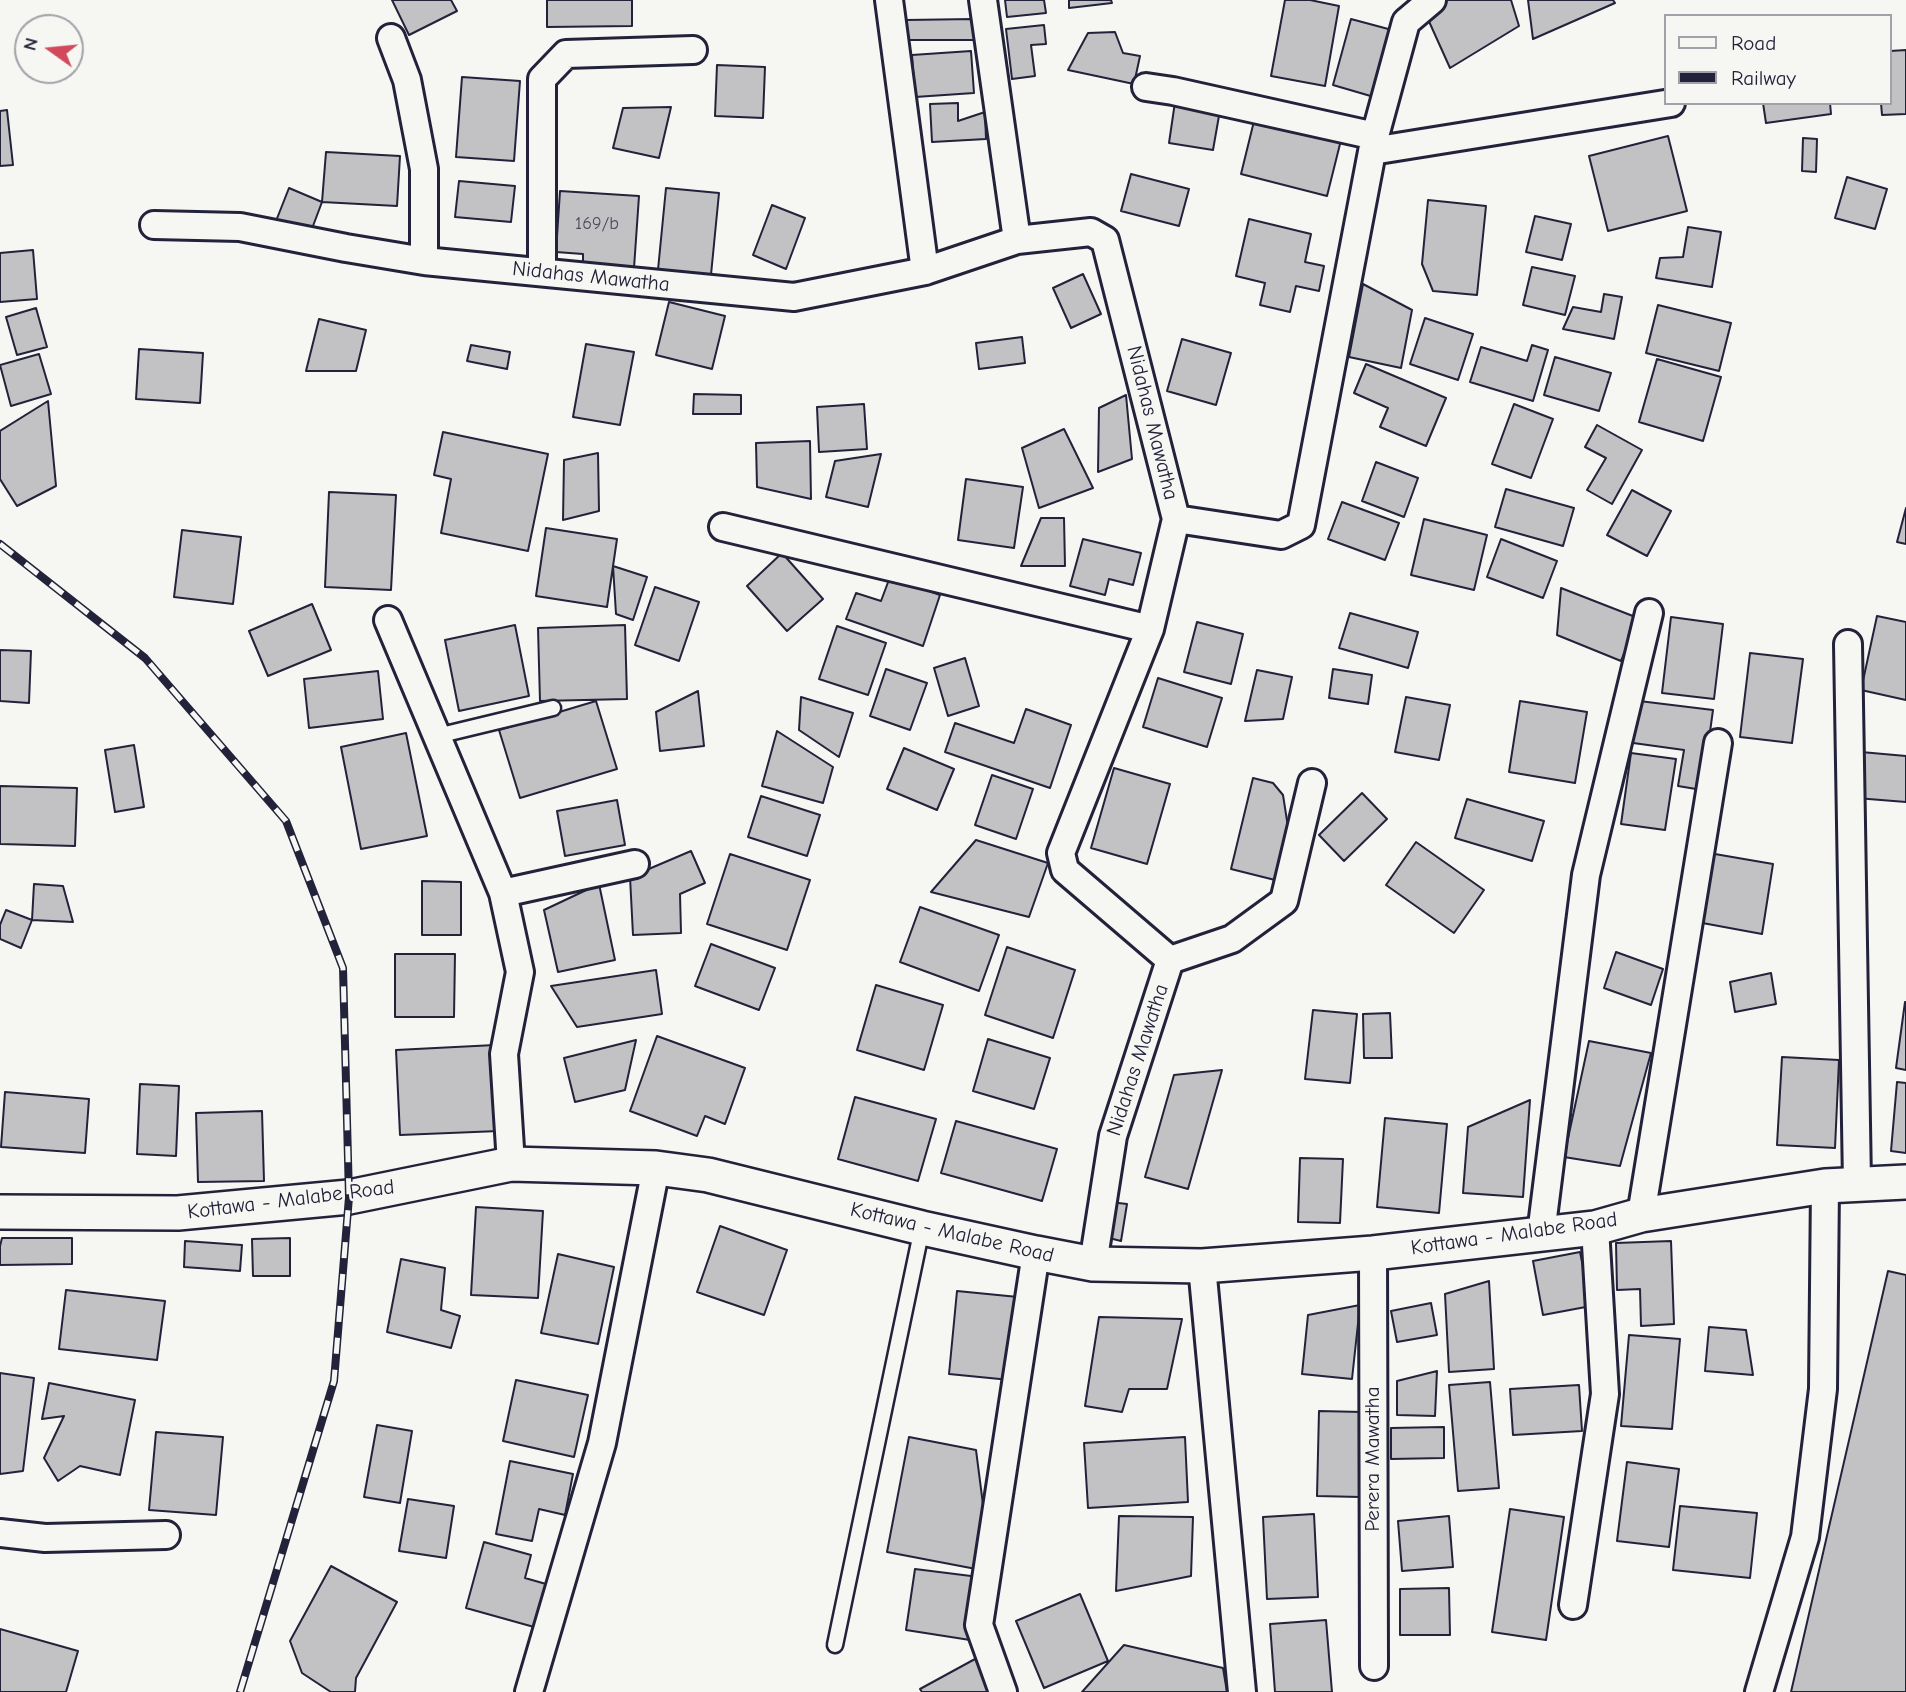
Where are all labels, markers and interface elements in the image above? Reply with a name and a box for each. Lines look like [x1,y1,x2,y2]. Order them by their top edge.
north arrow [14,14,84,84]
legend [1664,14,1892,105]
text: Road [1731,31,1776,55]
text: N [18,35,43,53]
text: Railway [1731,66,1796,90]
house number: 169/b [575,213,619,235]
street label: Nidahas Mawatha [511,256,671,298]
street label: Nidahas Mawatha [1121,343,1183,503]
street label: Nidahas Mawatha [1102,981,1174,1139]
street label: Kottawa - Malabe Road [186,1175,396,1225]
street label: Kottawa - Malabe Road [848,1197,1056,1269]
street label: Kottawa - Malabe Road [1409,1207,1619,1261]
street label: Perera Mawatha [1360,1386,1386,1532]

